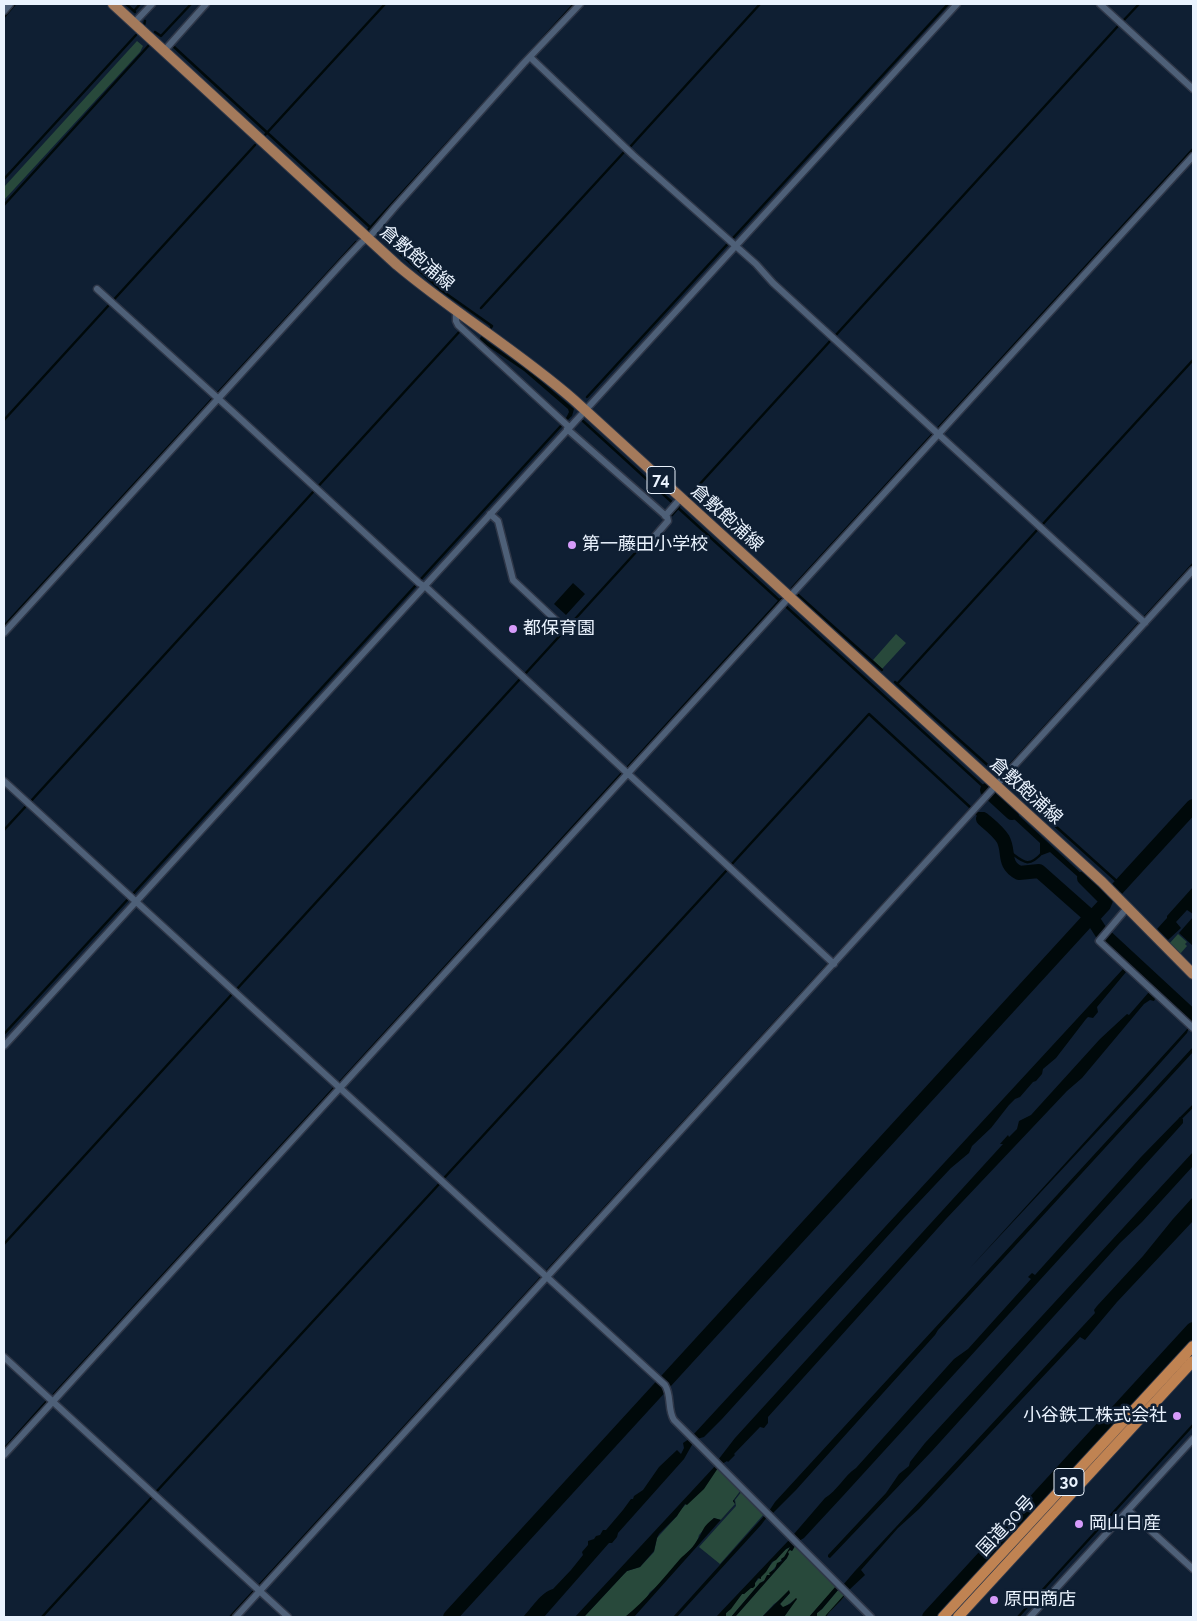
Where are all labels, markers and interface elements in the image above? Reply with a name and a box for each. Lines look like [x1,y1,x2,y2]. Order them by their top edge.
street label: 倉敷飽浦線 [376,221,458,295]
road number: 74 [647,466,675,494]
street label: 倉敷飽浦線 [686,480,768,556]
place label: 第一藤田小学校 [582,534,708,556]
marker: 第一藤田小学校 [566,539,578,551]
place label: 都保育園 [523,618,595,640]
marker: 都保育園 [507,623,519,635]
street label: 倉敷飽浦線 [985,753,1067,829]
place label: 小谷鉄工株式会社 [1023,1405,1167,1427]
marker: 小谷鉄工株式会社 [1171,1410,1183,1422]
road number: 30 [1054,1468,1084,1495]
street label: 国道30号 [973,1491,1039,1561]
place label: 岡山日産 [1089,1513,1161,1535]
marker: 岡山日産 [1073,1518,1085,1530]
place label: 原田商店 [1004,1589,1076,1611]
marker: 原田商店 [988,1594,1000,1606]

